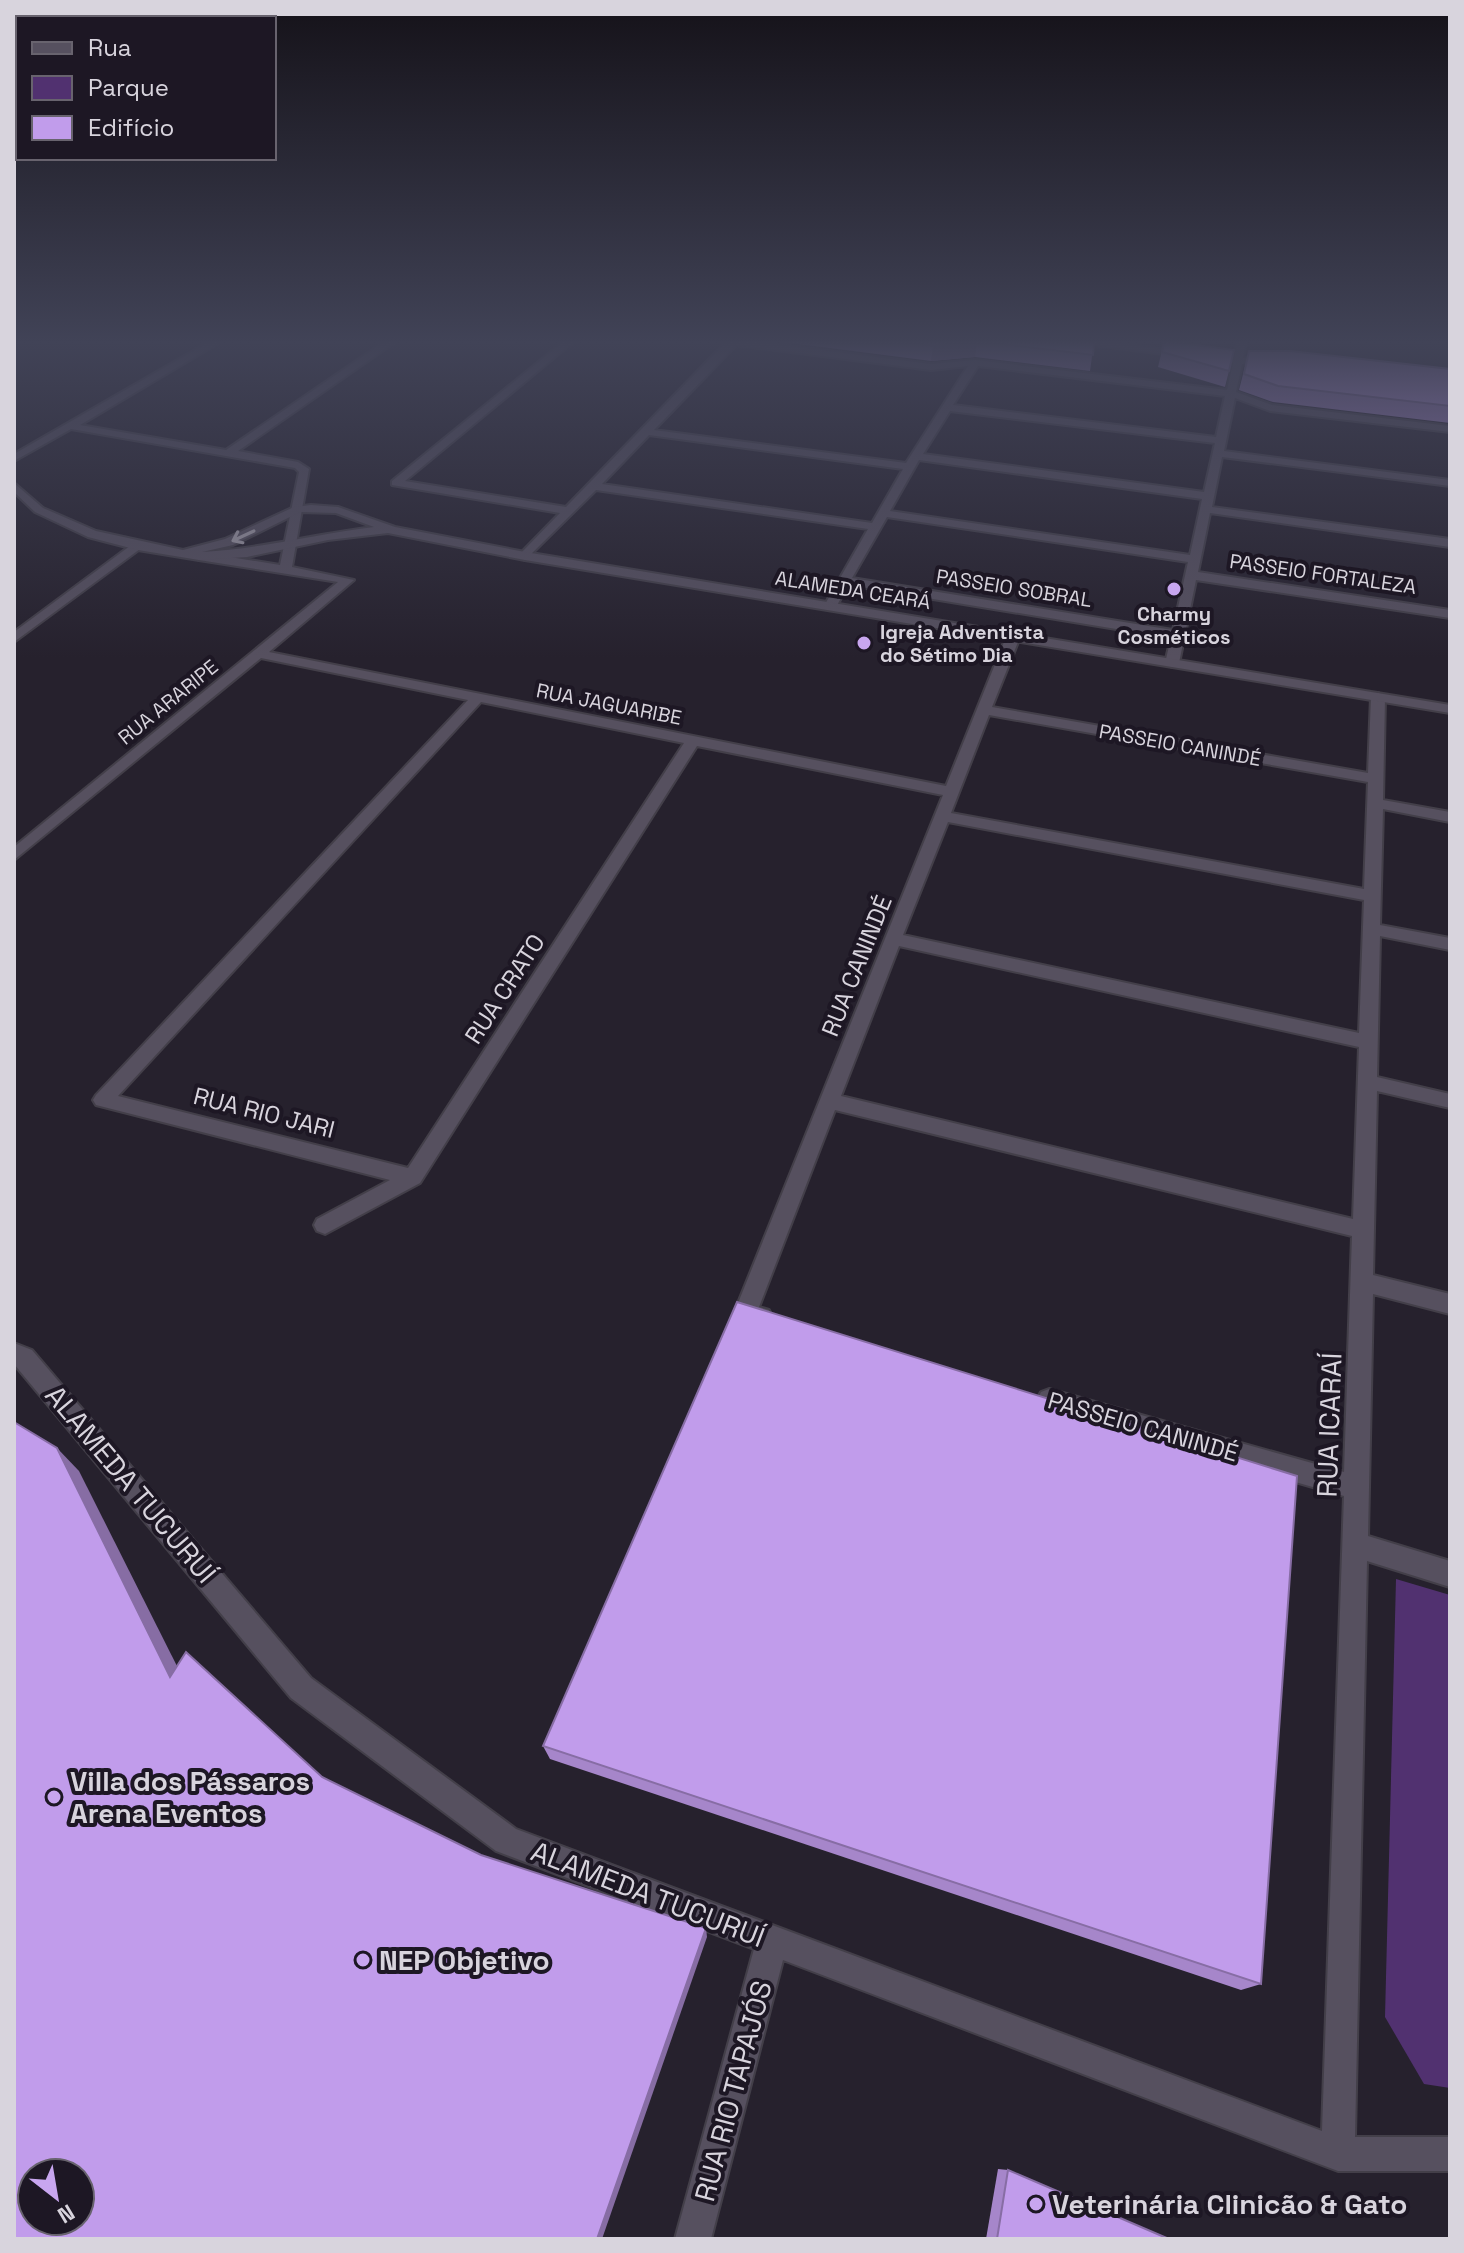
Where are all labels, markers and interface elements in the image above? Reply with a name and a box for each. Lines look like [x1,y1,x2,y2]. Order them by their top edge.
legend [16,16,276,160]
text: Rua [88,32,132,63]
text: Parque [88,72,169,103]
text: Edifício [88,112,174,143]
one-way arrow [231,529,255,544]
street label: PASSEIO FORTALEZA [1228,548,1418,600]
street label: PASSEIO SOBRAL [934,563,1094,613]
street label: ALAMEDA CEARÁ [773,565,933,615]
marker: Charmy Cosméticos [1165,580,1183,598]
place label: Charmy Cosméticos [1118,601,1230,650]
place label: Igreja Adventista do Sétimo Dia [880,619,1044,668]
marker: Igreja Adventista do Sétimo Dia [855,634,873,652]
street label: RUA ARARIPE [113,654,223,750]
street label: RUA JAGUARIBE [534,677,684,731]
street label: PASSEIO CANINDÉ [1097,718,1263,772]
street label: RUA CANINDÉ [814,891,899,1041]
street label: RUA CRATO [458,928,552,1050]
street label: RUA RIO JARI [190,1080,338,1145]
street label: RUA ICARAÍ [1308,1352,1350,1498]
street label: ALAMEDA TUCURUÍ [38,1378,224,1590]
street label: PASSEIO CANINDÉ [1044,1385,1242,1469]
place label: Villa dos Pássaros Arena Eventos [70,1763,310,1831]
marker: Villa dos Pássaros Arena Eventos [45,1788,63,1806]
street label: ALAMEDA TUCURUÍ [526,1833,770,1955]
place label: NEP Objetivo [379,1942,550,1978]
marker: NEP Objetivo [354,1951,372,1969]
street label: RUA RIO TAPAJÓS [686,1977,780,2205]
north arrow [16,2157,96,2237]
place label: Veterinária Clinicão & Gato [1052,2186,1407,2222]
marker: Veterinária Clinicão & Gato [1027,2195,1045,2213]
text: N [53,2198,80,2230]

